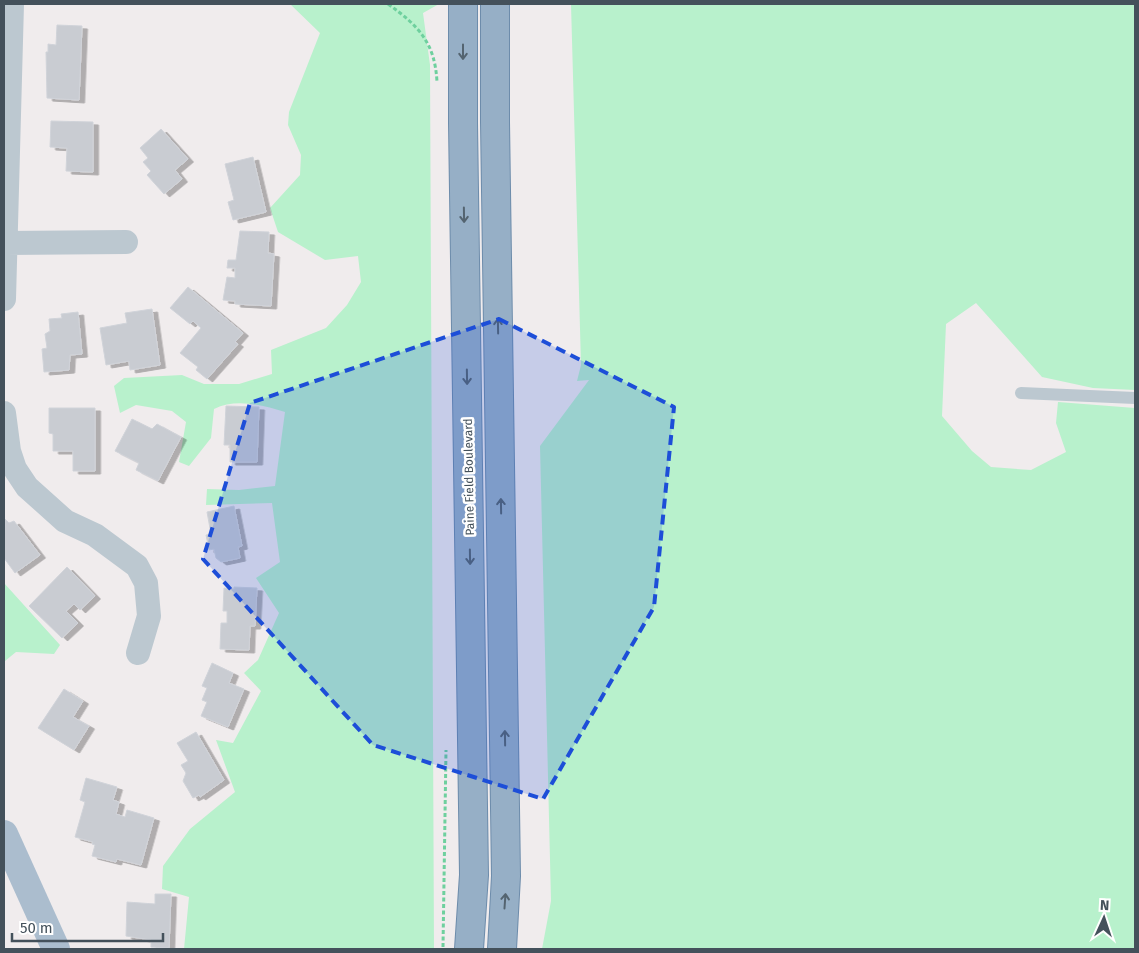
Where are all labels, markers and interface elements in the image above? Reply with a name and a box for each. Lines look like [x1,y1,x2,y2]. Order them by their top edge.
one-way arrow [458,44,468,60]
one-way arrow [459,206,469,223]
one-way arrow [494,318,503,334]
one-way arrow [462,369,472,385]
street label: Paine Field Boulevard [461,418,477,536]
one-way arrow [497,498,506,514]
one-way arrow [465,549,475,565]
one-way arrow [500,730,509,746]
one-way arrow [500,893,509,909]
north arrow [1079,893,1129,943]
text: N [1100,897,1110,914]
scale bar [12,910,164,942]
text: 50 m [20,919,53,937]

